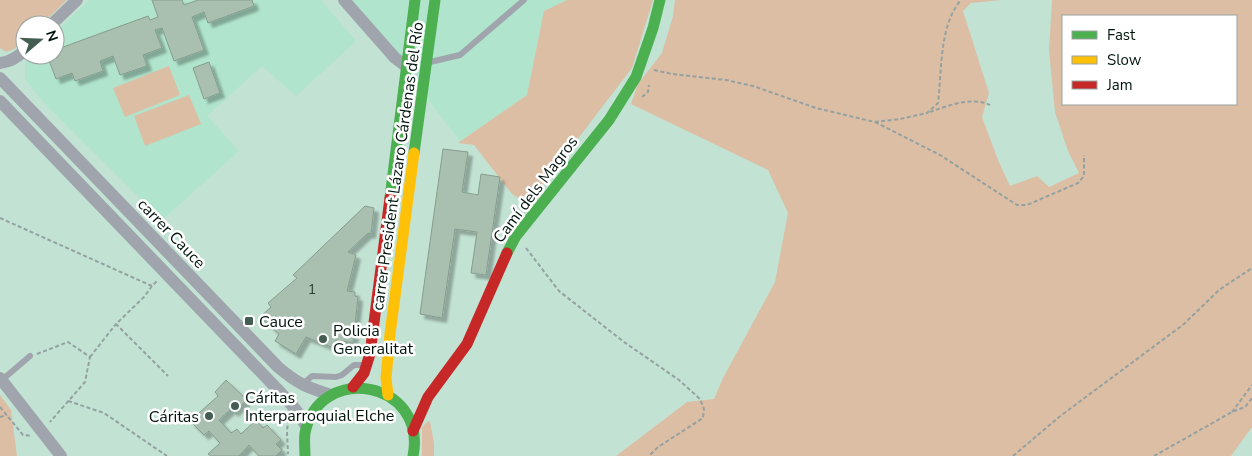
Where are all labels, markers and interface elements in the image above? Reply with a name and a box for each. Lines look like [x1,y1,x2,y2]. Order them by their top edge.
north arrow [15,15,65,65]
legend [1062,15,1237,105]
street label: carrer President Lázaro Cárdenas del Río [367,20,429,312]
text: Fast [1107,25,1136,45]
text: N [41,28,63,44]
text: Slow [1107,50,1142,70]
text: Jam [1106,75,1133,95]
street label: Camí dels Magros [488,132,583,248]
street label: carrer Cauce [132,194,210,273]
house number: 1 [308,280,316,299]
place label: Cauce [259,311,303,333]
marker: Cauce [243,315,255,327]
place label: Policia Generalitat [333,320,413,360]
marker: Policia Generalitat [317,333,329,345]
place label: Cáritas Interparroquial Elche [245,387,394,427]
marker: Cáritas Interparroquial Elche [229,400,241,412]
place label: Cáritas [149,406,199,428]
marker: Cáritas [203,410,215,422]

